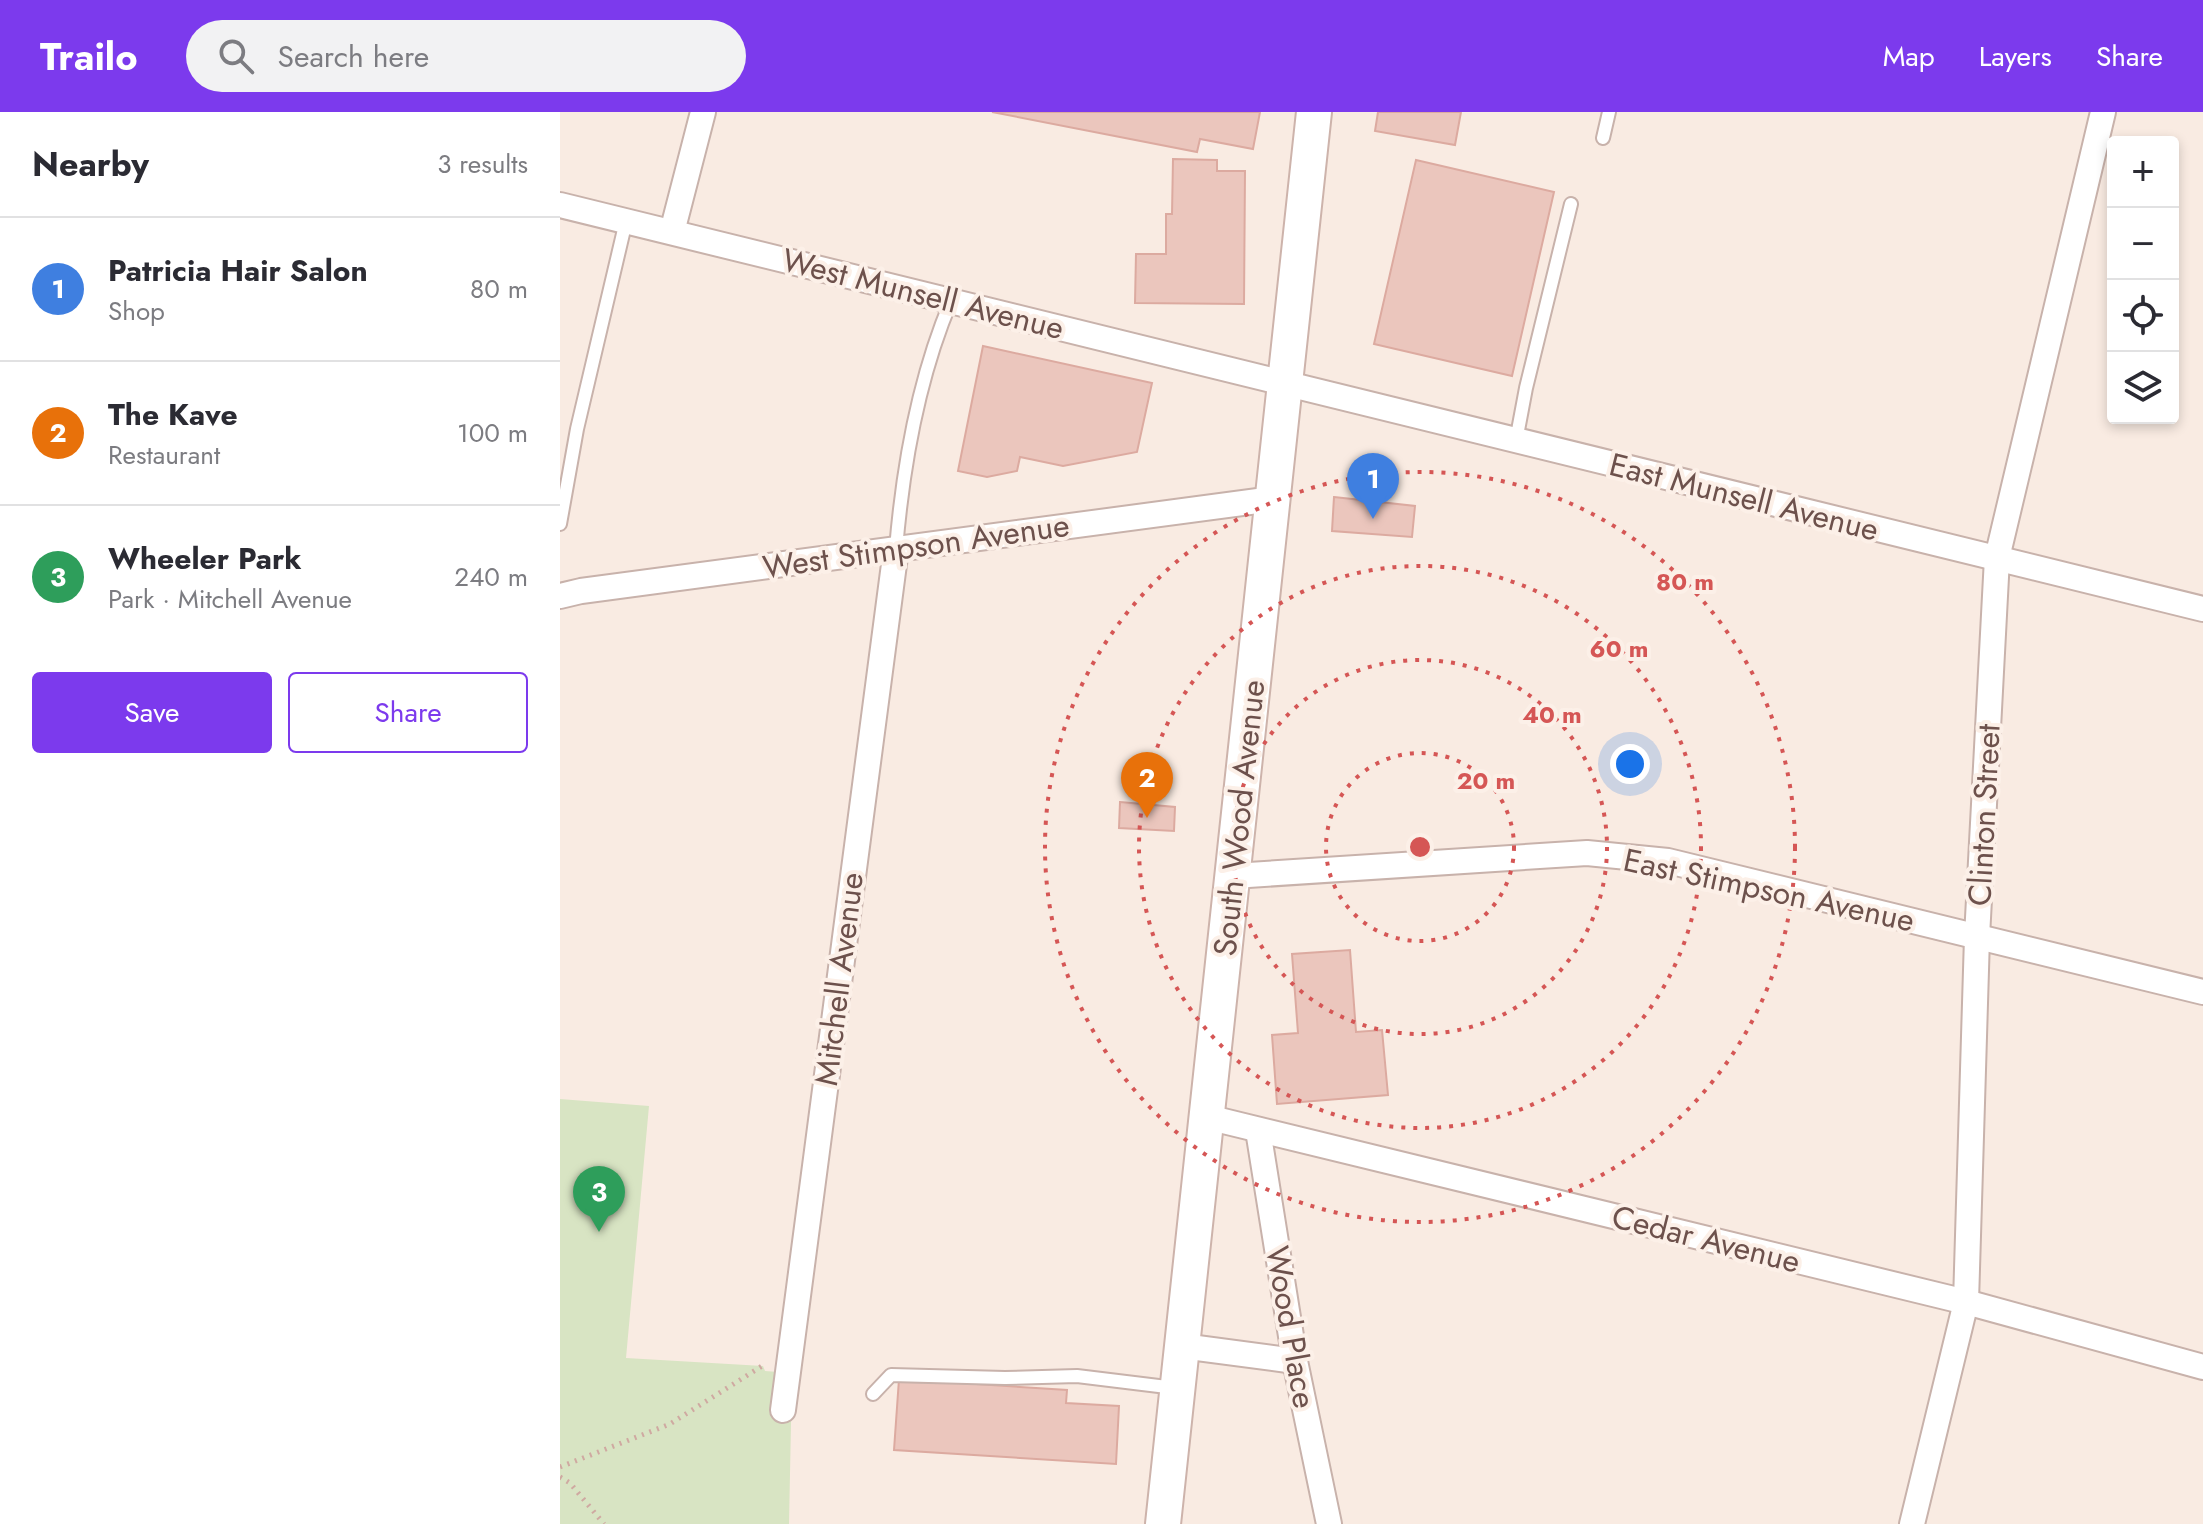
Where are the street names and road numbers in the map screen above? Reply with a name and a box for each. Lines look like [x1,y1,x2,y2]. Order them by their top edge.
street label: West Munsell Avenue [777,237,1069,351]
street label: East Munsell Avenue [1604,441,1884,553]
street label: West Stimpson Avenue [760,502,1072,590]
street label: South Wood Avenue [1202,678,1276,958]
street label: Clinton Street [1956,722,2012,907]
street label: East Stimpson Avenue [1619,837,1919,943]
street label: Mitchell Avenue [803,870,875,1088]
street label: Cedar Avenue [1607,1193,1805,1285]
street label: Wood Place [1254,1242,1328,1412]

